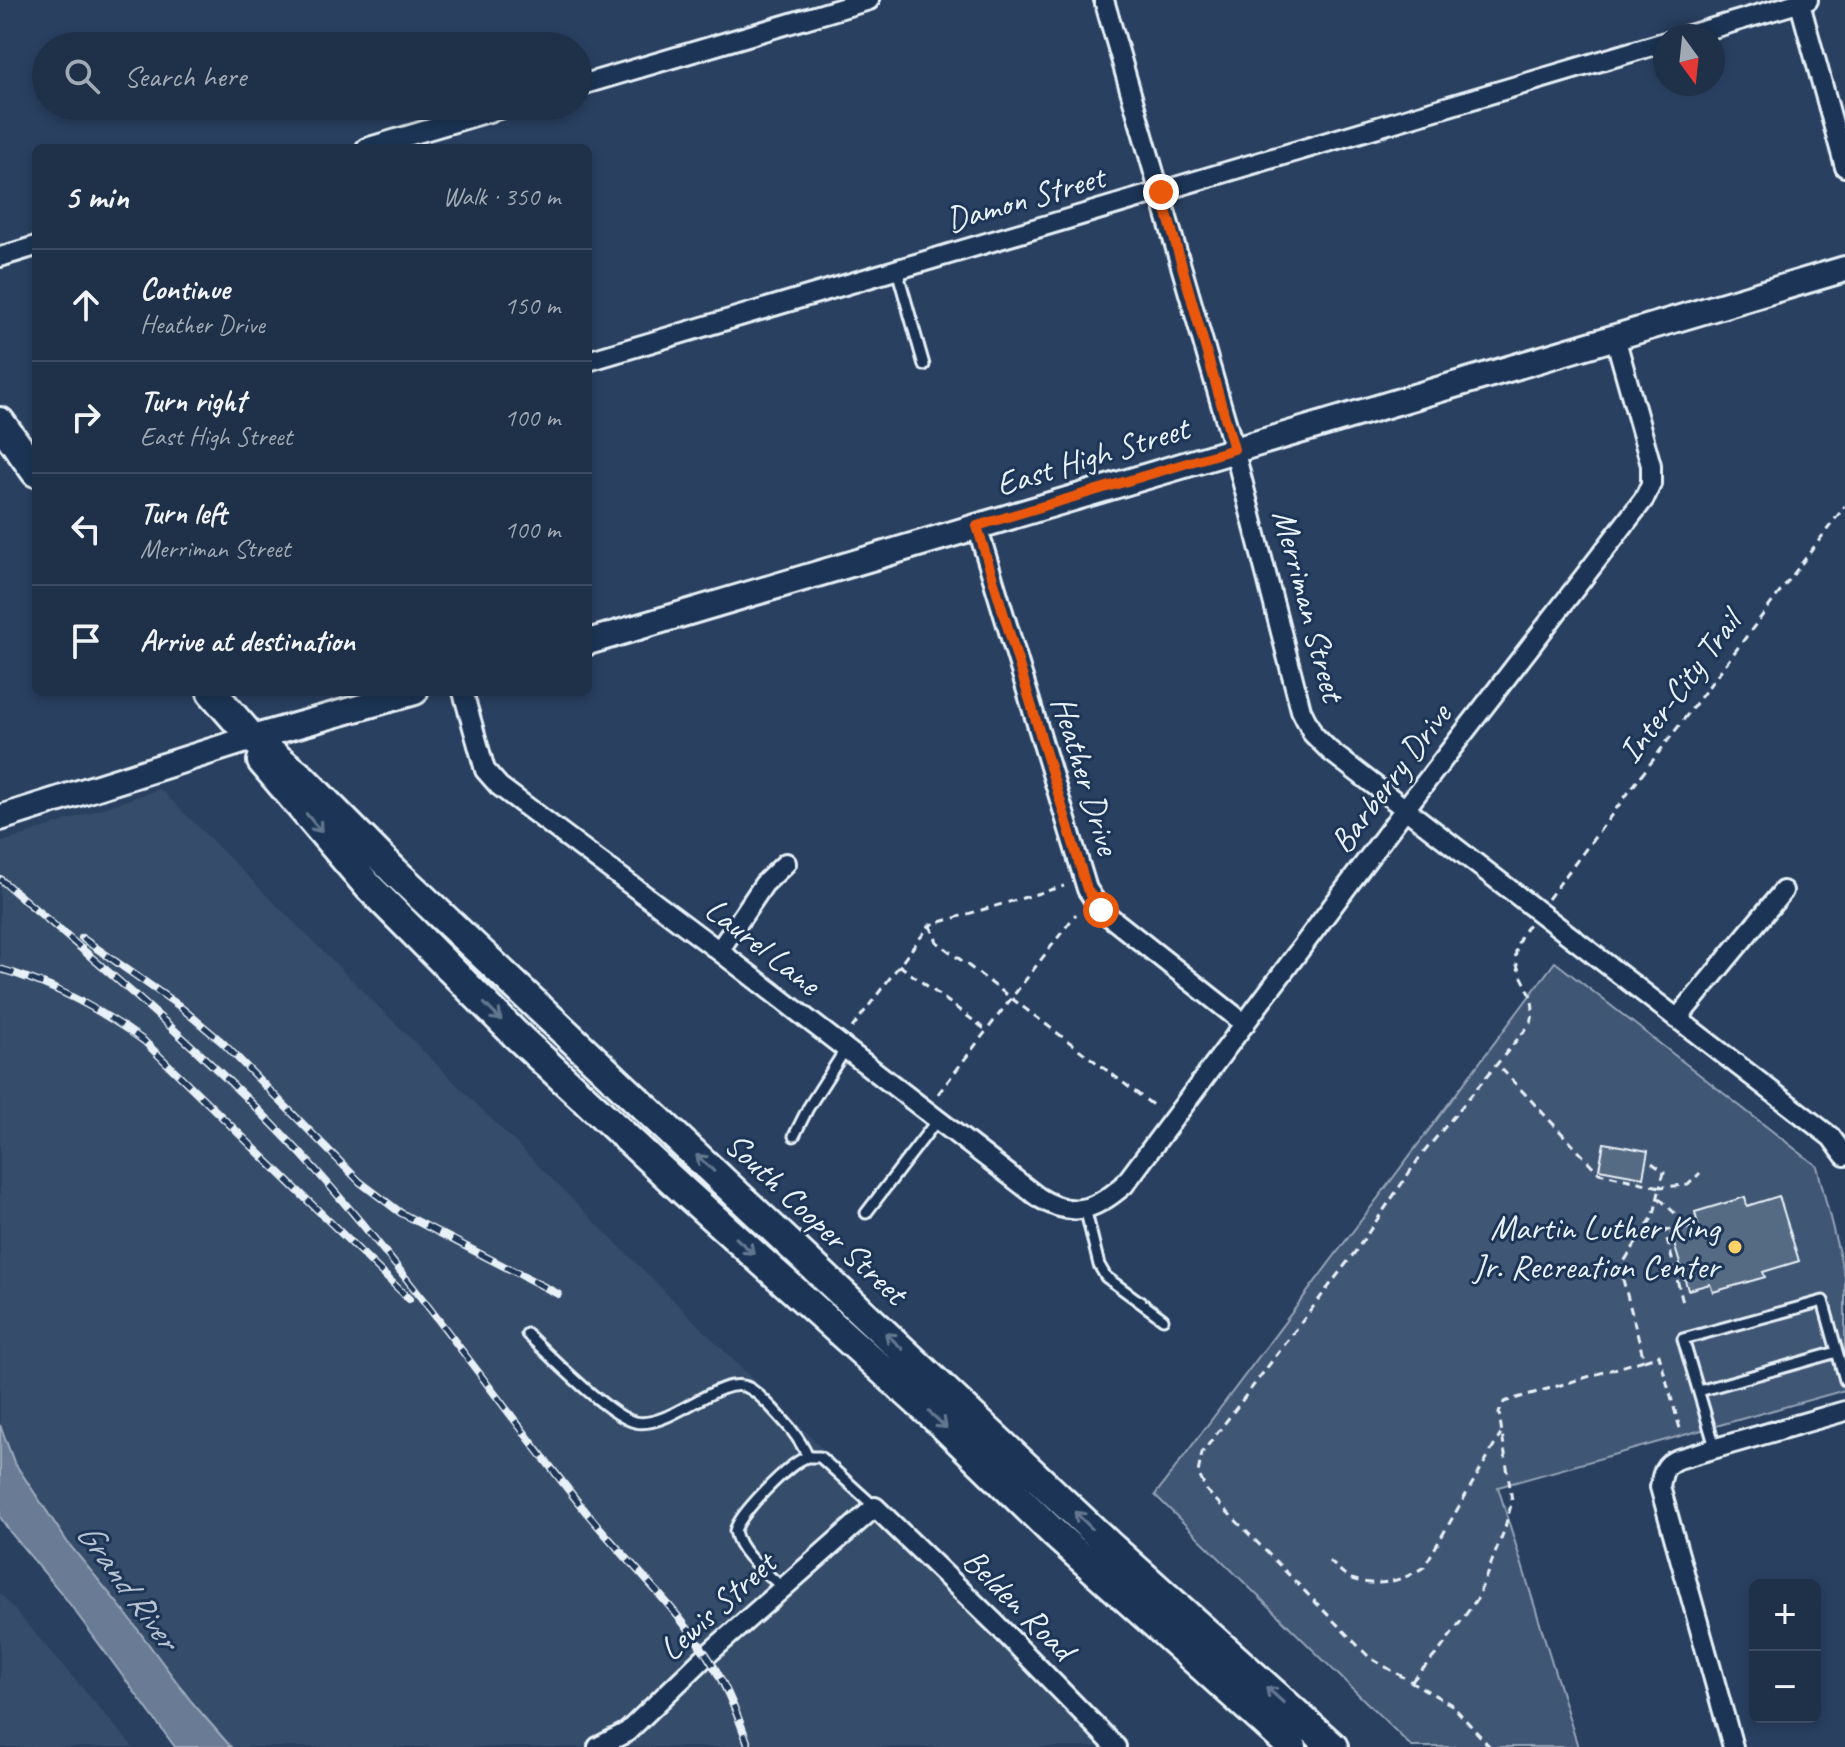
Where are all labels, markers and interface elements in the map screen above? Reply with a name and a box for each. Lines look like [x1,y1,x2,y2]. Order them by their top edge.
north arrow [1653,24,1725,96]
search box [32,32,592,120]
icon: search [60,54,104,98]
text: Search here [124,57,246,95]
street label: Damon Street [941,154,1113,241]
route end [1143,174,1179,210]
text: 5 min [64,175,129,218]
text: Walk · 350 m [443,180,560,213]
text: Continue [140,270,230,308]
icon: ahead [64,283,108,327]
text: 150 m [504,289,560,322]
text: Heather Drive [140,308,265,341]
text: Turn right [140,382,245,420]
icon: right [64,395,108,439]
text: 100 m [504,401,560,434]
street label: East High Street [991,405,1197,506]
text: East High Street [140,420,292,453]
text: Turn left [140,494,227,532]
street label: Merriman Street [1263,505,1356,709]
icon: left [64,507,108,551]
text: 100 m [504,513,560,546]
text: Merriman Street [140,532,290,565]
street label: Inter-City Trail [1608,598,1754,771]
icon: arrive [64,619,108,663]
text: Arrive at destination [140,622,355,660]
street label: Heather Drive [1042,691,1131,861]
street label: Barberry Drive [1320,693,1461,861]
one-way arrow [305,813,323,833]
street label: Laurel Lane [697,888,831,1006]
route start [1083,892,1119,928]
one-way arrow [483,1002,503,1021]
street label: South Cooper Street [716,1123,919,1316]
one-way arrow [695,1154,715,1173]
place label: Martin Luther King Jr. Recreation Center [1471,1206,1723,1288]
one-way arrow [735,1236,755,1255]
marker: Martin Luther King Jr. Recreation Center [1726,1238,1744,1256]
one-way arrow [884,1332,904,1351]
one-way arrow [928,1411,948,1430]
one-way arrow [1074,1511,1093,1530]
water label: Grand River [66,1512,193,1662]
street label: Belden Road [954,1539,1087,1672]
street label: Lewis Street [650,1540,787,1670]
map controls [1749,1579,1821,1723]
button: + [1749,1579,1821,1651]
button: − [1749,1651,1821,1723]
one-way arrow [1266,1686,1286,1704]

